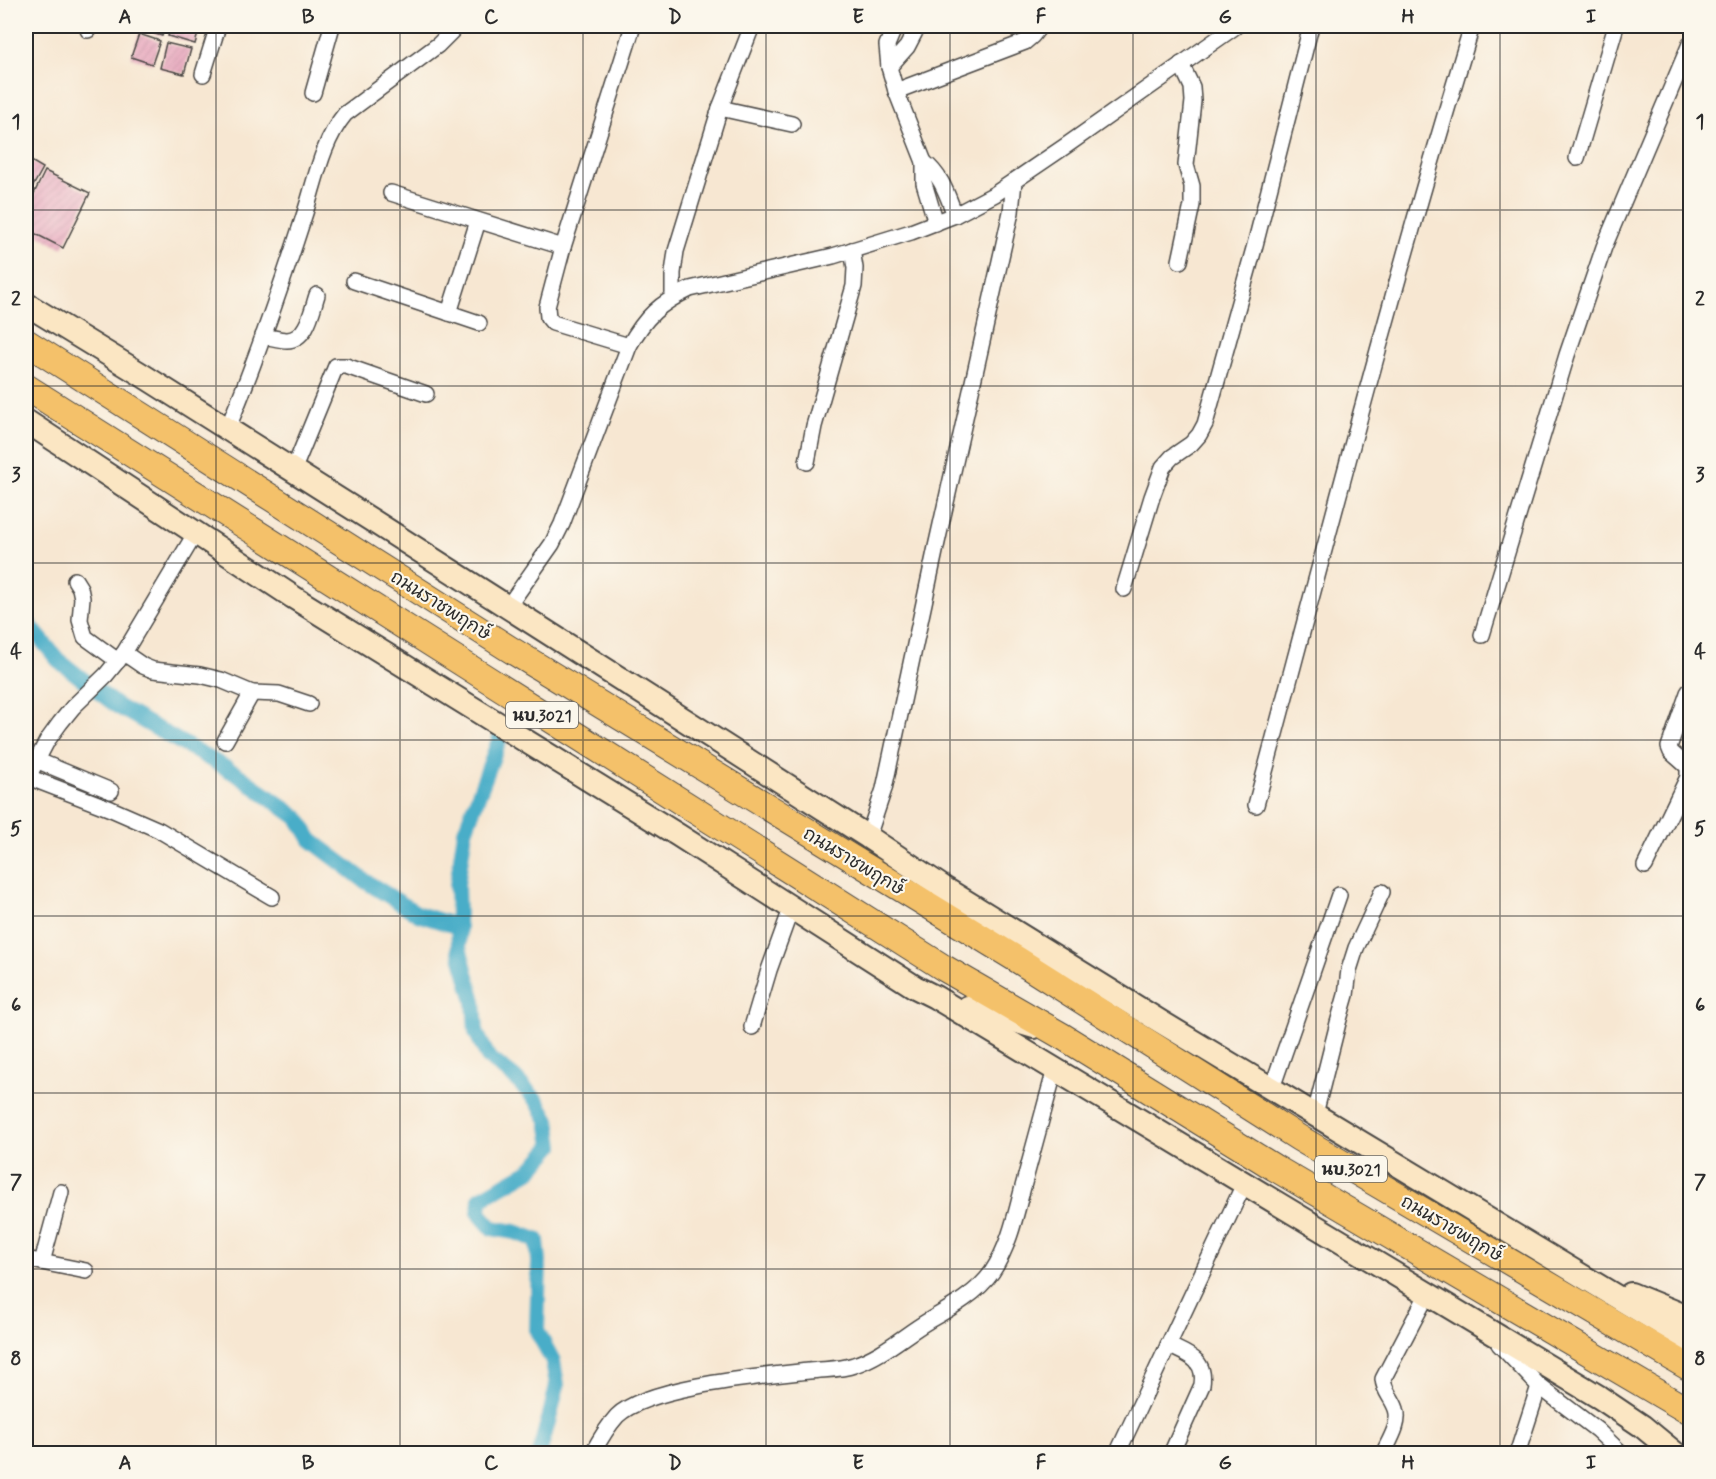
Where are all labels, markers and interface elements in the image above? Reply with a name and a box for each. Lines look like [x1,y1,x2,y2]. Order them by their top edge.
text: A [118,4,132,31]
text: B [302,4,315,31]
text: C [484,4,499,31]
text: D [668,4,682,31]
text: E [852,4,864,31]
text: F [1036,4,1047,31]
text: G [1218,4,1232,31]
text: H [1401,4,1415,31]
text: I [1586,4,1596,31]
text: 1 [12,109,20,136]
text: 1 [1696,109,1704,136]
text: 2 [11,286,21,313]
text: 2 [1695,286,1705,313]
text: 3 [11,462,21,489]
text: 3 [1695,462,1705,489]
street label: ถนนราชพฤกษ์ [386,564,496,646]
text: 4 [10,639,22,666]
text: 4 [1694,639,1706,666]
road number: นบ.3021 [506,702,578,728]
text: 5 [10,816,22,843]
text: 5 [1694,816,1706,843]
street label: ถนนราชพฤกษ์ [798,821,910,902]
text: 6 [11,992,21,1019]
text: 6 [1695,992,1705,1019]
road number: นบ.3021 [1315,1156,1387,1182]
text: 7 [10,1169,22,1196]
text: 7 [1694,1169,1706,1196]
street label: ถนนราชพฤกษ์ [1396,1188,1508,1268]
text: 8 [10,1346,22,1373]
text: 8 [1694,1346,1706,1373]
text: A [118,1450,132,1477]
text: B [302,1450,315,1477]
text: C [484,1450,499,1477]
text: D [668,1450,682,1477]
text: E [852,1450,864,1477]
text: F [1036,1450,1047,1477]
text: G [1218,1450,1232,1477]
text: H [1401,1450,1415,1477]
text: I [1586,1450,1596,1477]

